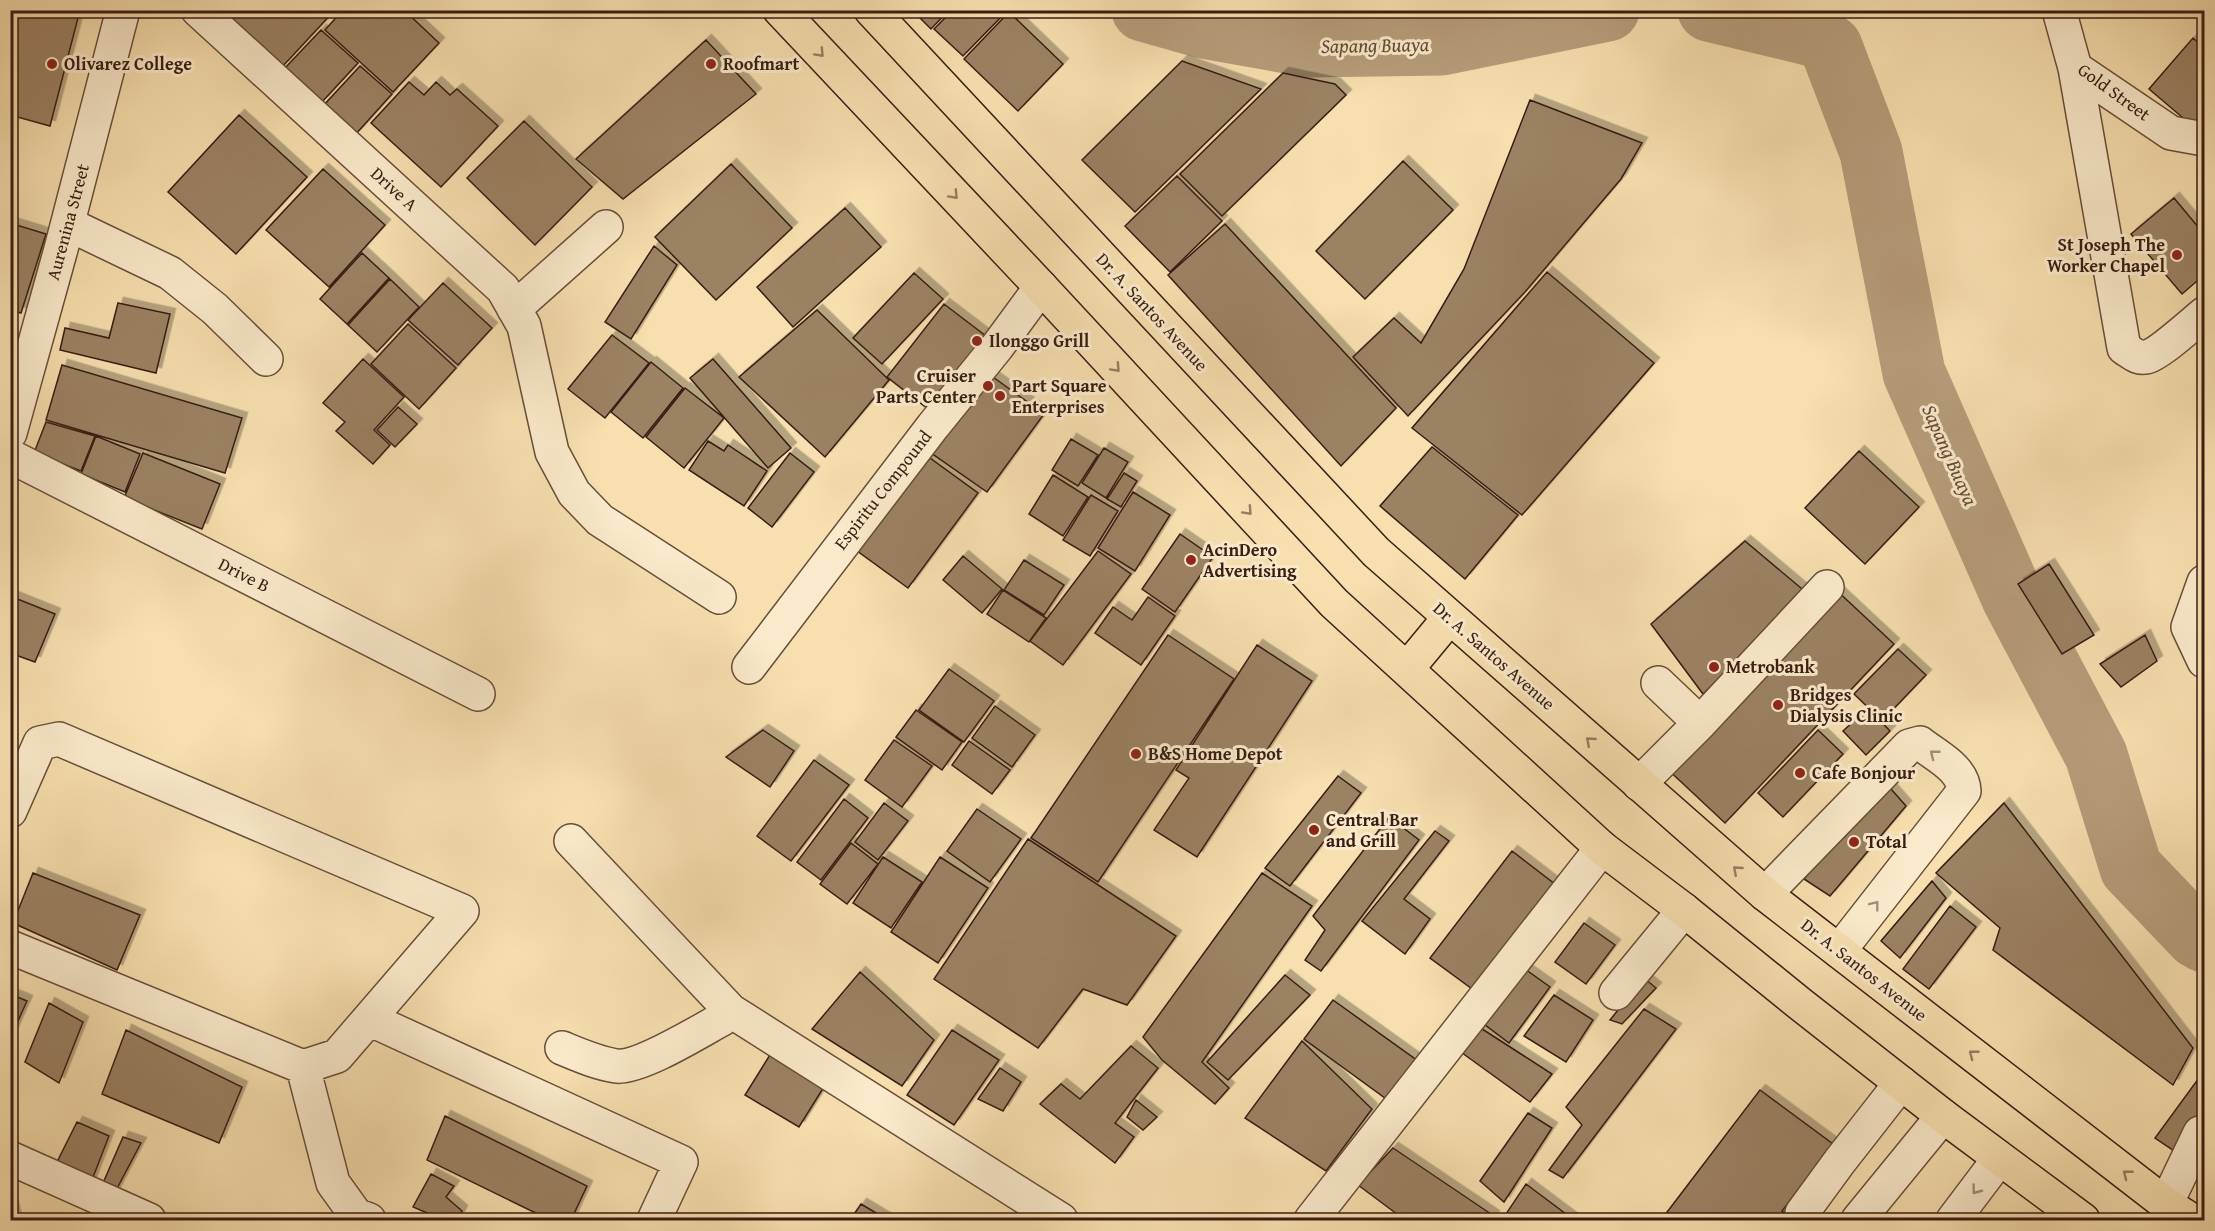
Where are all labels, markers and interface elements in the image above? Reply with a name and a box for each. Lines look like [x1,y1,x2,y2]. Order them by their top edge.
water label: Sapang Buaya [1321,29,1430,60]
one-way arrow [813,46,824,57]
place label: Olivarez College [64,50,192,77]
place label: Roofmart [723,50,800,77]
street label: Gold Street [2072,56,2157,128]
marker: Olivarez College [45,57,59,71]
marker: Roofmart [704,57,718,71]
street label: Aurenina Street [39,160,96,283]
street label: Drive A [365,160,424,217]
one-way arrow [947,188,958,198]
place label: St Joseph The Worker Chapel [2047,231,2165,279]
street label: Dr. A. Santos Avenue [1090,246,1215,377]
marker: St Joseph The Worker Chapel [2170,248,2184,262]
place label: Ilonggo Grill [989,327,1090,354]
marker: Ilonggo Grill [970,334,984,348]
one-way arrow [1109,361,1120,371]
place label: Cruiser Parts Center [876,362,977,410]
place label: Part Square Enterprises [1012,372,1107,420]
marker: Cruiser Parts Center [981,379,995,393]
marker: Part Square Enterprises [993,389,1007,403]
water label: Sapang Buaya [1915,400,1986,511]
street label: Espiritu Compound [827,424,938,555]
one-way arrow [1241,503,1252,514]
place label: AcinDero Advertising [1203,536,1297,584]
street label: Drive B [214,550,275,599]
marker: AcinDero Advertising [1184,553,1198,567]
street label: Dr. A. Santos Avenue [1427,595,1561,716]
place label: Metrobank [1726,653,1815,680]
marker: Metrobank [1707,660,1721,674]
place label: Bridges Dialysis Clinic [1790,681,1902,729]
marker: Bridges Dialysis Clinic [1771,698,1785,712]
one-way arrow [1586,737,1597,748]
place label: B&S Home Depot [1148,740,1283,767]
marker: B&S Home Depot [1129,747,1143,761]
one-way arrow [1930,750,1941,761]
place label: Cafe Bonjour [1812,759,1916,786]
marker: Cafe Bonjour [1793,766,1807,780]
place label: Central Bar and Grill [1326,806,1419,854]
marker: Central Bar and Grill [1307,823,1321,837]
place label: Total [1866,828,1908,855]
marker: Total [1847,835,1861,849]
one-way arrow [1733,866,1743,877]
one-way arrow [1868,900,1879,911]
street label: Dr. A. Santos Avenue [1795,912,1933,1028]
one-way arrow [1968,1051,1979,1062]
one-way arrow [2123,1170,2134,1181]
one-way arrow [1973,1183,1984,1194]

